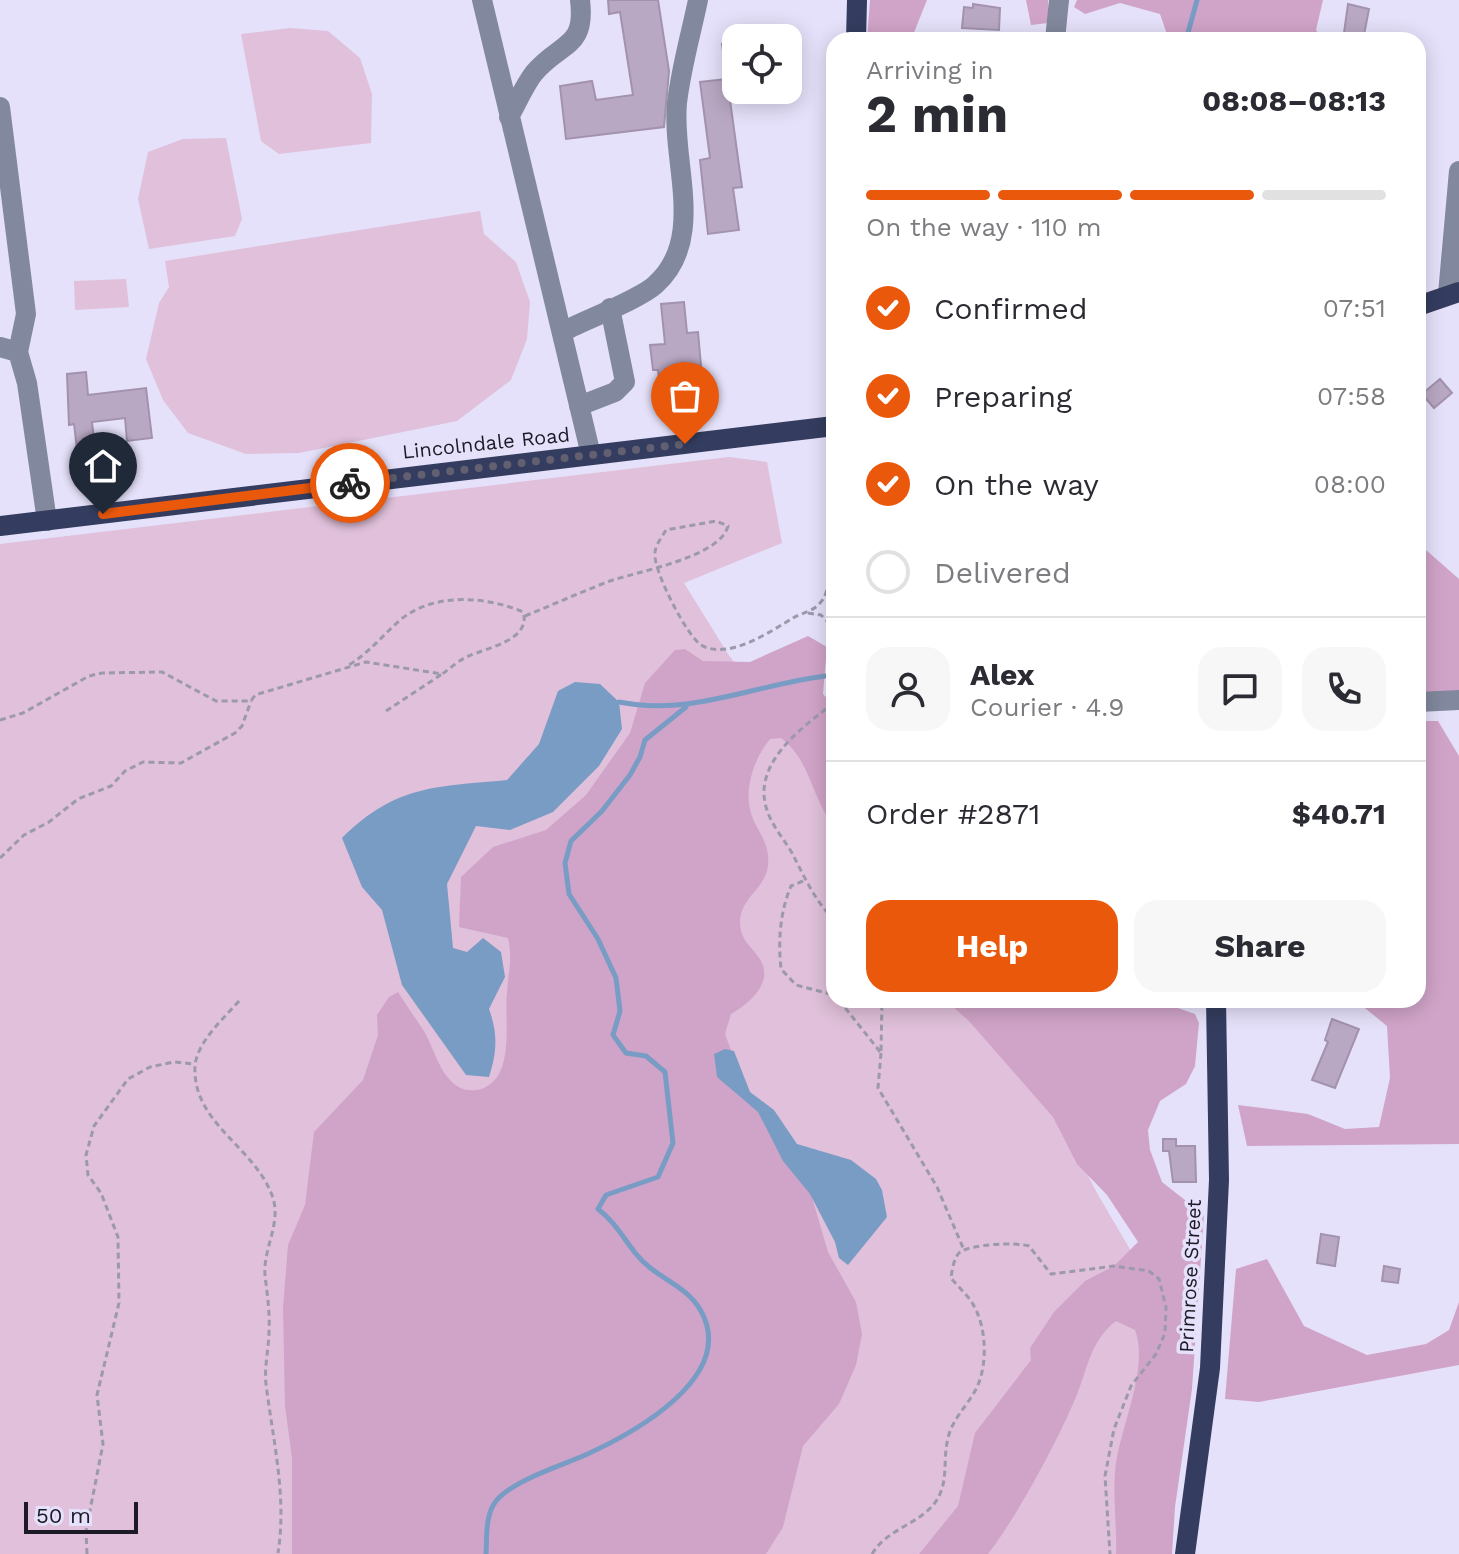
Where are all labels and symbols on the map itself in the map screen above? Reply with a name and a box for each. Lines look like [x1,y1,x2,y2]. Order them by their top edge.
pin [651,362,719,444]
street label: Lincolndale Road [401,422,571,464]
pin [69,432,137,514]
courier [310,443,390,523]
street label: Primrose Street [1174,1198,1206,1353]
scale bar [24,1498,138,1534]

